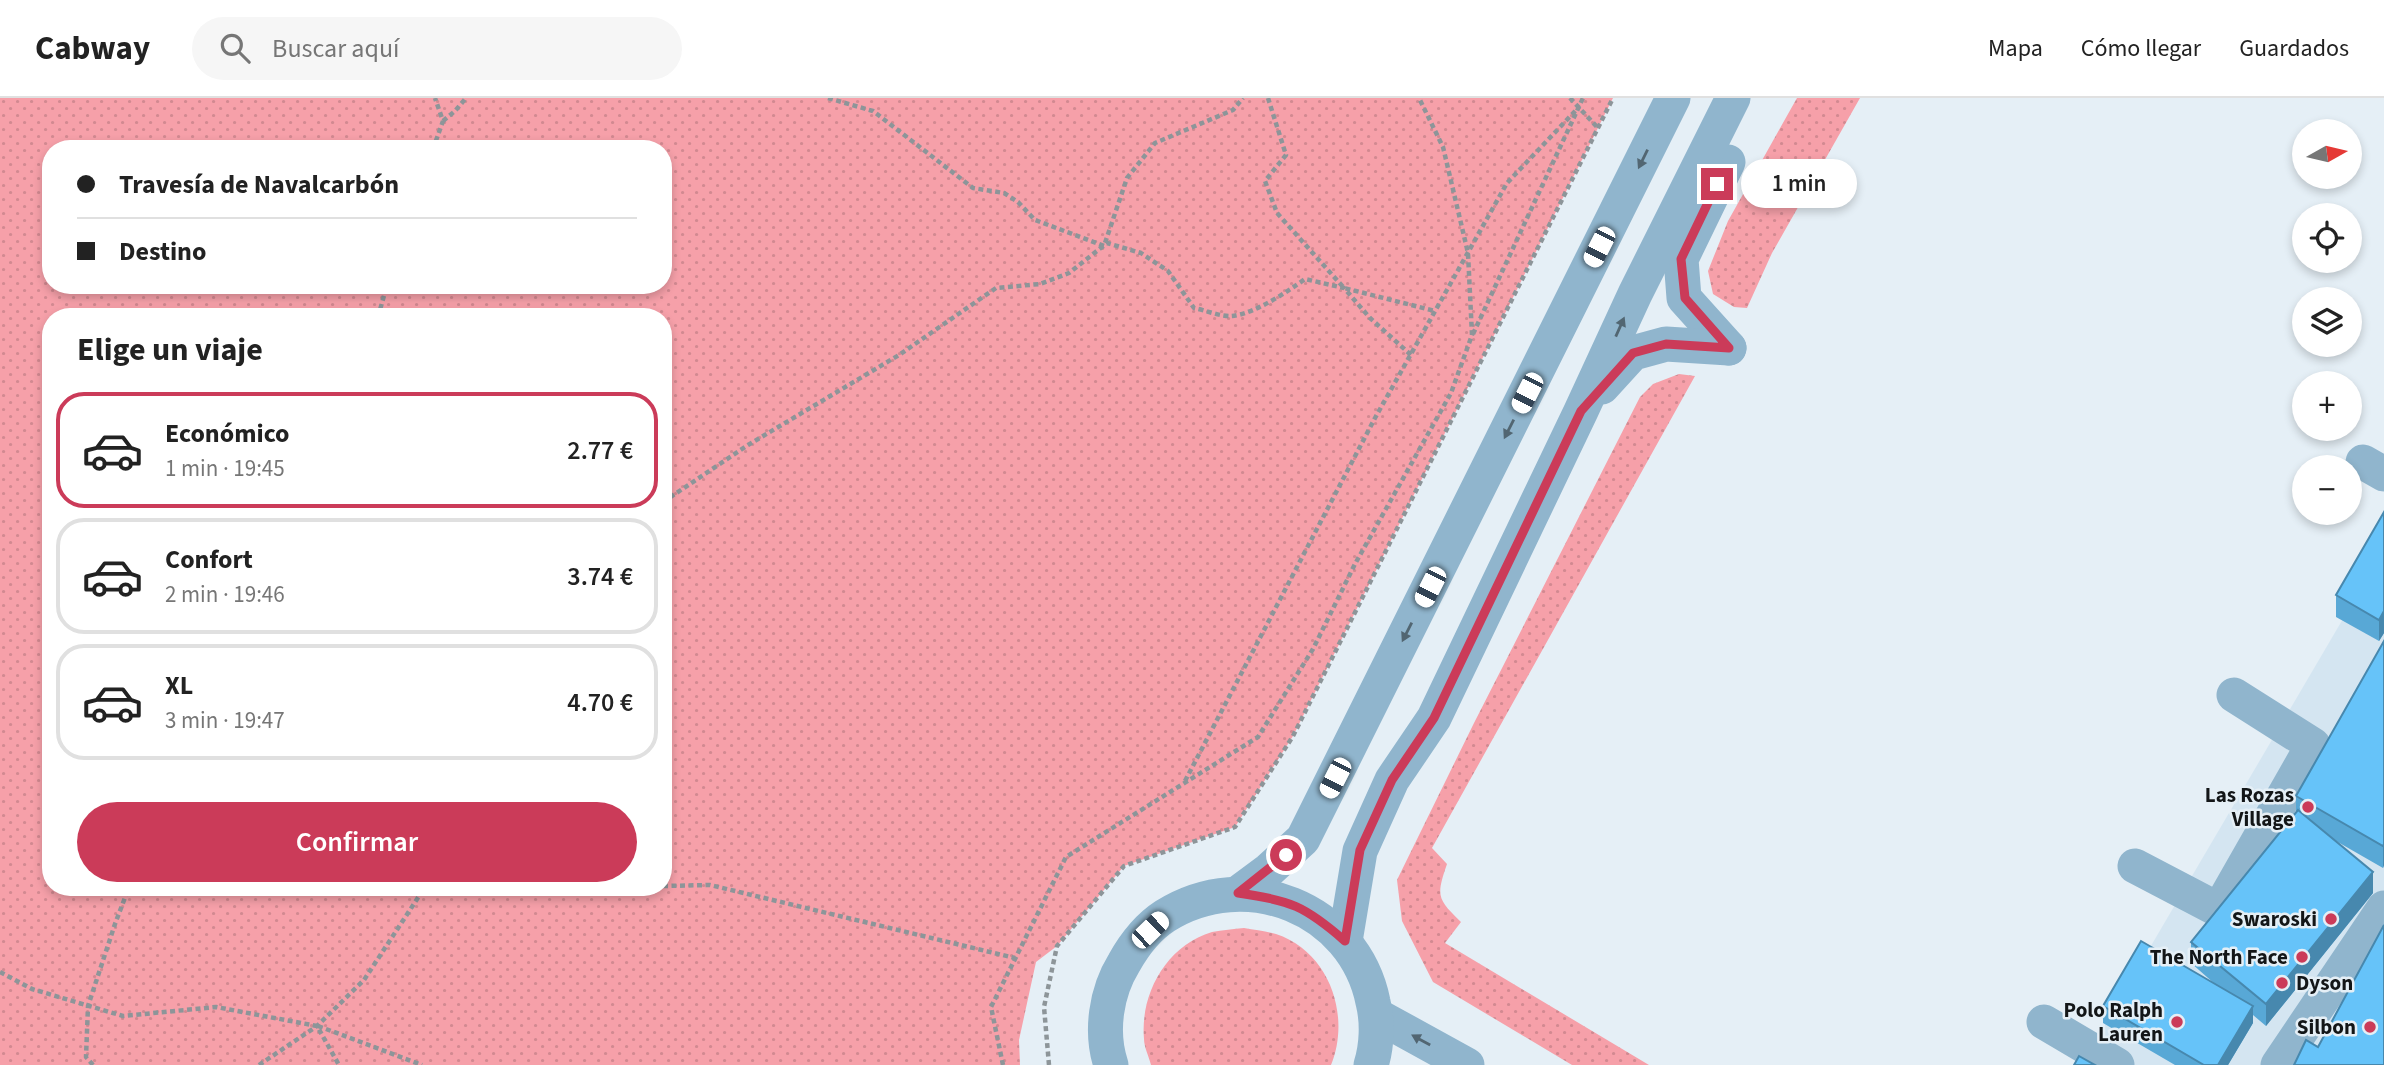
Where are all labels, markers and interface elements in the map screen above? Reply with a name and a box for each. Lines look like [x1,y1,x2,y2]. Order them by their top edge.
search box [192,17,682,80]
text: Cabway [35,25,150,72]
icon: search [216,29,254,67]
text: Buscar aquí [272,30,399,67]
text: Mapa [1988,31,2043,66]
text: Cómo llegar [2081,31,2201,66]
text: Guardados [2239,31,2349,66]
north arrow [2292,119,2362,189]
map controls [2292,119,2362,525]
one-way arrow [1637,149,1649,169]
callout: 1 min [1742,160,1857,208]
text: Travesía de Navalcarbón [119,166,399,203]
text: 1 min [1772,167,1826,200]
route end [1701,168,1733,200]
button: locate [2292,203,2362,273]
car [1581,224,1618,270]
text: Destino [119,233,206,270]
button: layers [2292,287,2362,357]
one-way arrow [1615,316,1626,337]
text: Elige un viaje [77,327,263,373]
car [1509,370,1546,416]
button: + [2292,371,2362,441]
text: Económico [165,415,290,452]
icon: car [81,419,144,482]
one-way arrow [1503,419,1514,439]
text: 2.77 € [567,432,633,469]
text: 1 min · 19:45 [165,452,285,485]
button: − [2292,455,2362,525]
text: Confort [165,541,253,578]
icon: car [81,545,144,608]
text: 3.74 € [567,558,633,595]
car [1412,564,1449,610]
text: 2 min · 19:46 [165,578,285,611]
one-way arrow [1402,622,1413,642]
text: XL [165,667,193,704]
icon: car [81,671,144,734]
text: 4.70 € [567,684,633,721]
text: 3 min · 19:47 [165,704,285,737]
car [1317,755,1354,801]
place label: Las Rozas Village [2205,780,2294,834]
marker: Las Rozas Village [2300,799,2316,815]
button: Confirmar [77,802,637,882]
route start [1270,839,1302,871]
place label: Swaroski [2232,904,2317,934]
car [1128,908,1173,952]
marker: Swaroski [2323,911,2339,927]
place label: The North Face [2150,942,2288,972]
marker: The North Face [2294,949,2310,965]
place label: Dyson [2296,968,2353,998]
marker: Dyson [2274,975,2290,991]
place label: Polo Ralph Lauren [2064,995,2163,1049]
place label: Silbon [2297,1012,2356,1042]
marker: Polo Ralph Lauren [2169,1014,2185,1030]
marker: Silbon [2362,1019,2378,1035]
one-way arrow [1412,1034,1431,1046]

